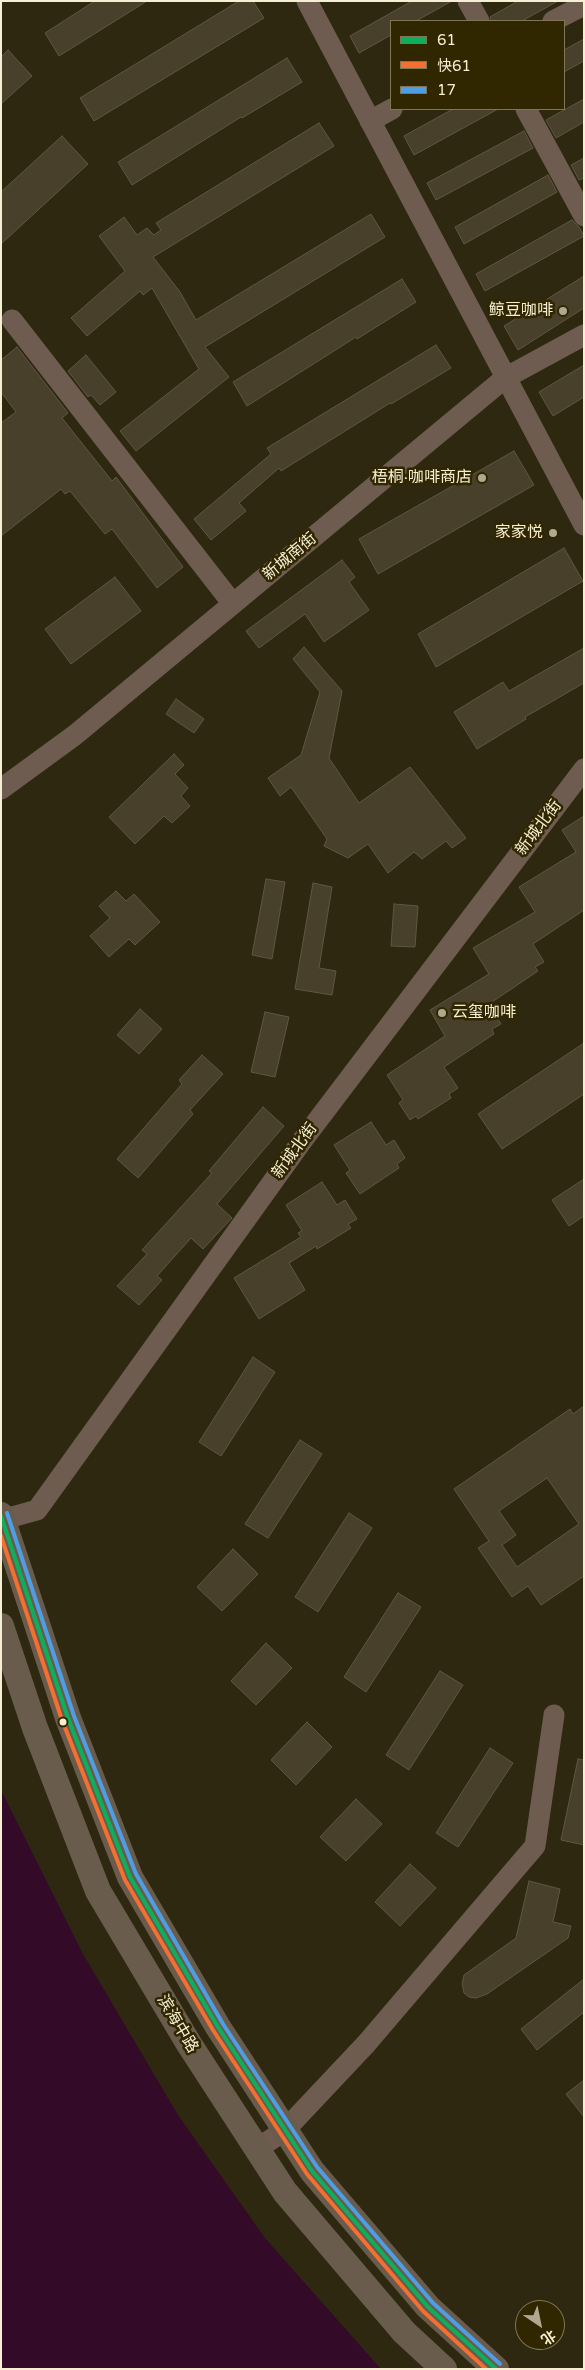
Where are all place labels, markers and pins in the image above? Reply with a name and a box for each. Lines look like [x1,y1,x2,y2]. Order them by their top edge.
place label: 鲸豆咖啡 [489,301,553,321]
marker: 鲸豆咖啡 [557,305,569,317]
place label: 梧桐·咖啡商店 [372,468,472,488]
marker: 梧桐·咖啡商店 [476,472,488,484]
place label: 家家悦 [495,523,543,543]
marker: 家家悦 [547,527,559,539]
place label: 云玺咖啡 [452,1003,516,1023]
marker: 云玺咖啡 [436,1007,448,1019]
unlabelled marker [58,1717,68,1727]

